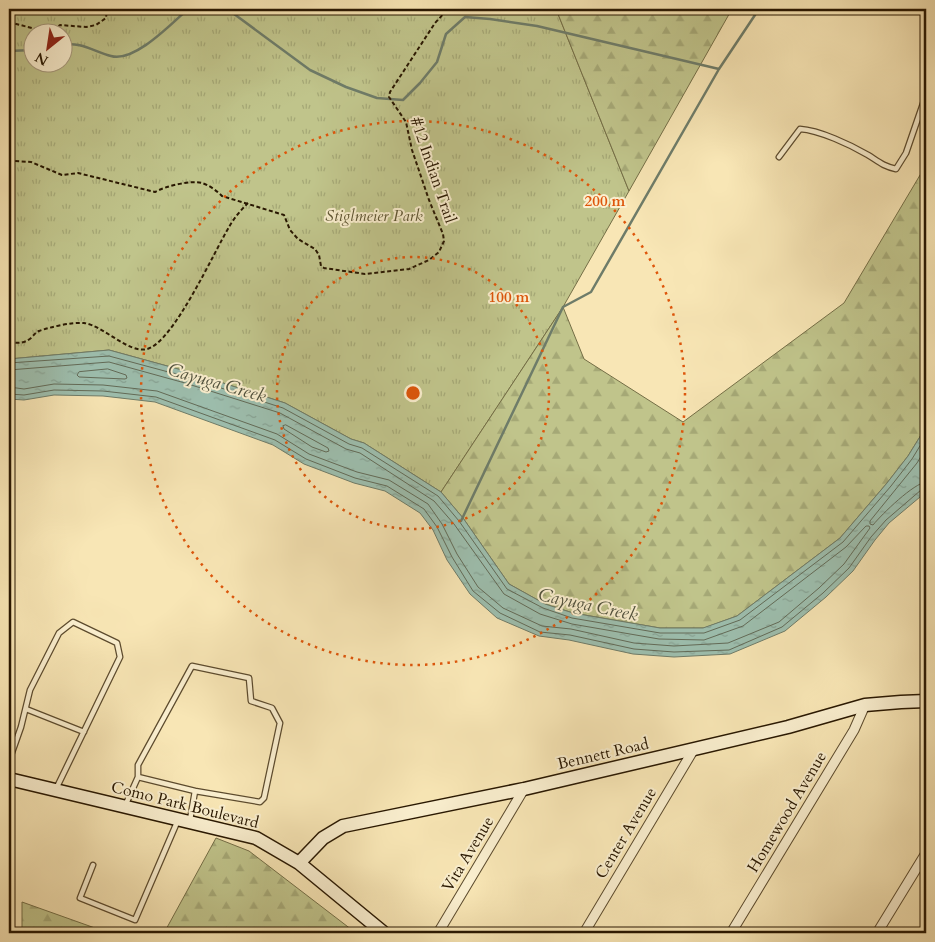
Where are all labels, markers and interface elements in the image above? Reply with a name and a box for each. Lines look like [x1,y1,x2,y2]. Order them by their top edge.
north arrow [22,22,72,72]
text: N [32,48,52,70]
street label: #12 Indian Trail [405,114,461,226]
text: 200 m [585,191,626,211]
park label: Stiglmeier Park [325,205,423,227]
text: 100 m [489,287,530,307]
water label: Cayuga Creek [165,357,269,409]
centre of rings [404,384,422,402]
water label: Cayuga Creek [536,582,640,628]
street label: Bennett Road [555,733,651,775]
street label: Homewood Avenue [742,747,832,877]
street label: Como Park Boulevard [109,776,262,834]
street label: Center Avenue [590,783,662,883]
street label: Vita Avenue [437,812,499,896]

